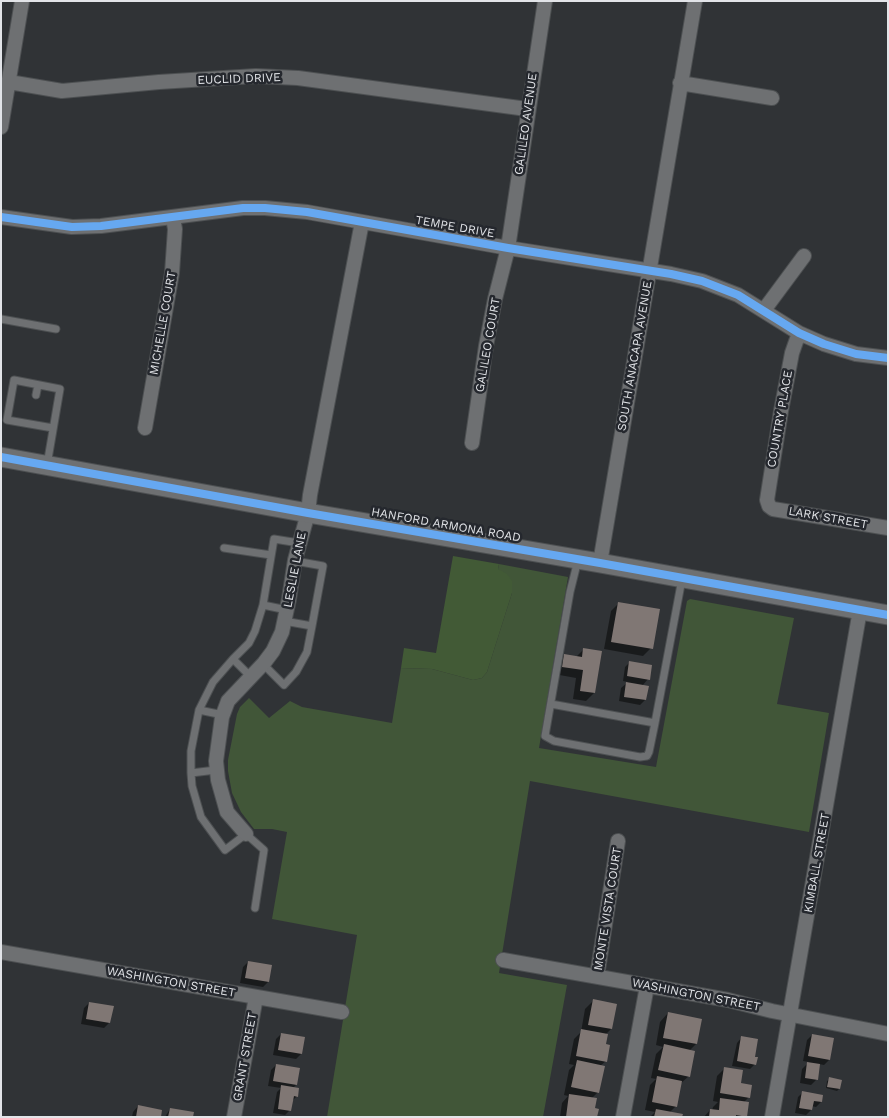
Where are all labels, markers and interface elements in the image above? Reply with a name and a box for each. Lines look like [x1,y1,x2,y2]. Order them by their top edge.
street label: EUCLID DRIVE [197,70,281,88]
street label: GALILEO AVENUE [512,72,540,176]
street label: TEMPE DRIVE [414,213,496,241]
street label: MICHELLE COURT [147,270,179,376]
street label: SOUTH ANACAPA AVENUE [615,280,655,432]
street label: GALILEO COURT [473,297,503,393]
street label: COUNTRY PLACE [764,369,796,469]
street label: LARK STREET [787,504,869,532]
street label: HANFORD ARMONA ROAD [370,505,522,545]
street label: LESLIE LANE [281,531,309,609]
street label: KIMBALL STREET [801,812,833,914]
street label: MONTE VISTA COURT [591,846,625,972]
street label: WASHINGTON STREET [106,964,236,1000]
street label: WASHINGTON STREET [631,976,761,1014]
street label: GRANT STREET [230,1012,260,1102]

